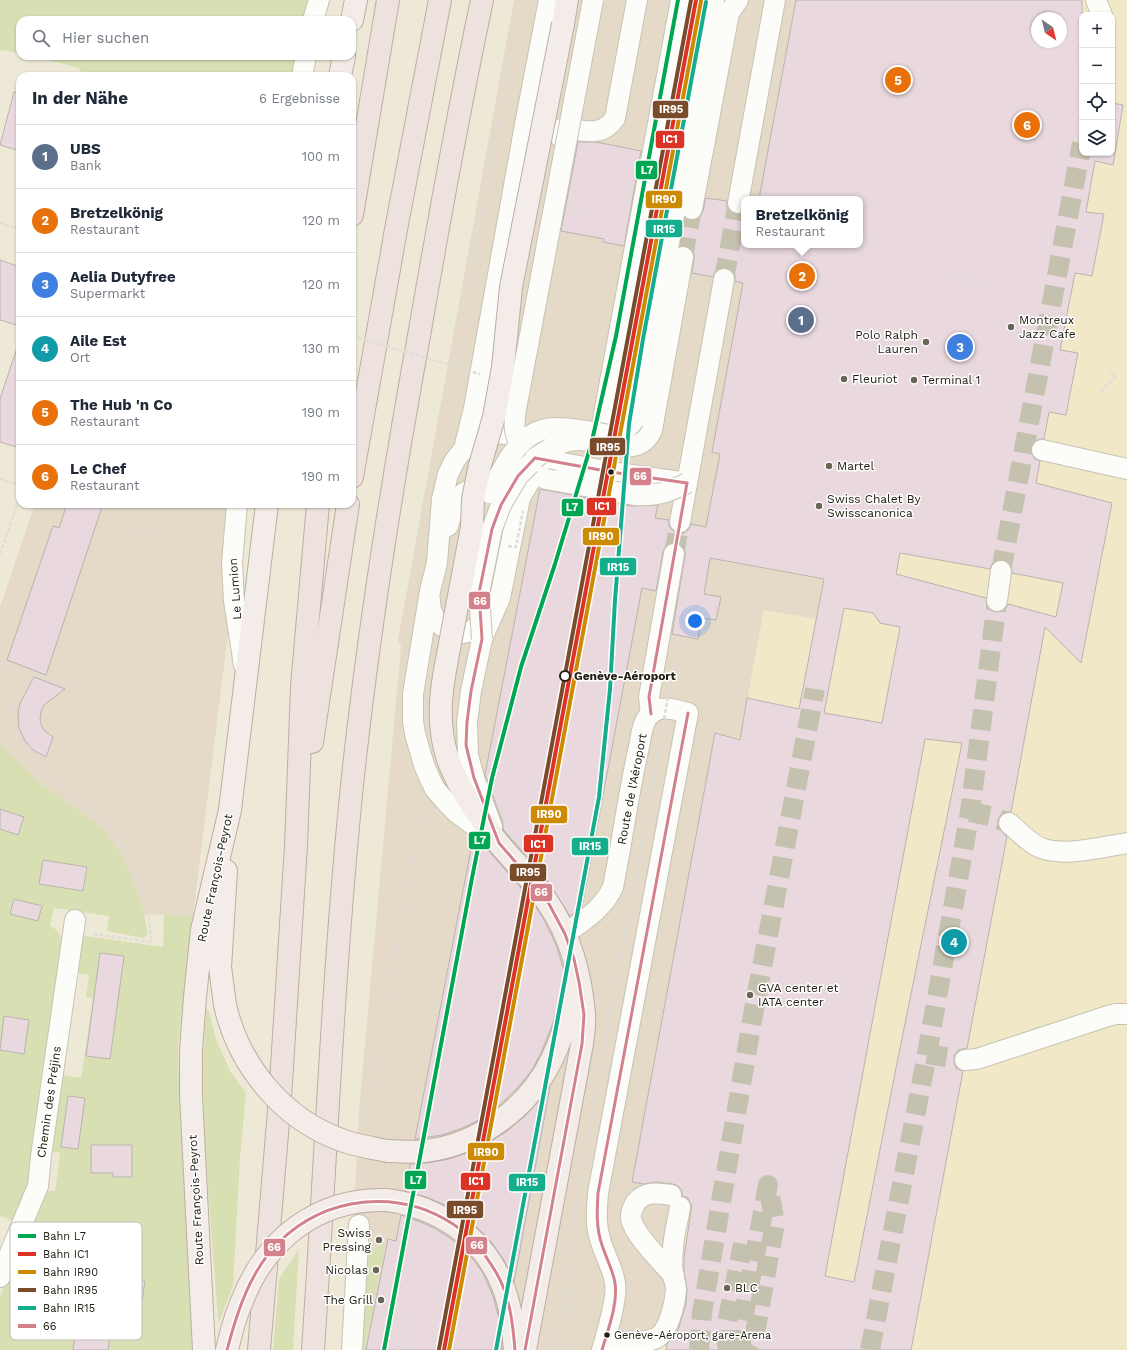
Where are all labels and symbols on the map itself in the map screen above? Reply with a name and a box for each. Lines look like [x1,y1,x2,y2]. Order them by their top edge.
north arrow [1031,12,1067,48]
pin: 5 [885,65,911,95]
line badge: IR95 [652,100,689,119]
text: IR95 [659,103,683,116]
pin: 6 [1014,110,1040,140]
line badge: IC1 [655,130,685,149]
text: IC1 [662,133,678,146]
line badge: L7 [635,160,658,180]
text: L7 [641,164,653,177]
line badge: IR90 [645,190,683,209]
text: IR90 [652,193,676,206]
line badge: IR15 [645,219,683,238]
text: IR15 [653,223,675,236]
pin: 2 [789,261,815,291]
pin: 1 [788,305,814,335]
place label: Montreux Jazz Cafe [1019,313,1076,341]
marker: Montreux Jazz Cafe [1006,322,1016,332]
place label: Polo Ralph Lauren [855,328,918,356]
pin: 3 [947,332,973,362]
marker: Polo Ralph Lauren [921,337,931,347]
place label: Fleuriot [852,372,898,386]
place label: Terminal 1 [922,373,980,387]
marker: Fleuriot [839,374,849,384]
marker: Terminal 1 [909,375,919,385]
line badge: IR95 [589,437,626,456]
text: IR95 [596,441,620,454]
place label: Martel [837,459,874,473]
marker: Martel [824,461,834,471]
unlabelled marker [606,467,616,477]
line badge: 66 [629,467,652,486]
text: 66 [633,470,647,483]
place label: Swiss Chalet By Swisscanonica [827,492,921,520]
line badge: IC1 [586,497,617,516]
line badge: L7 [561,498,584,517]
text: IC1 [594,500,610,513]
text: L7 [566,501,578,514]
marker: Swiss Chalet By Swisscanonica [814,501,824,511]
line badge: IR90 [582,527,620,546]
text: IR90 [589,530,613,543]
line badge: IR15 [599,557,637,576]
street label: Le Lumion [226,558,244,620]
text: IR15 [607,561,629,574]
line badge: 66 [468,591,491,610]
text: 66 [473,595,487,608]
your location [685,611,705,631]
place label: Genève-Aéroport [574,669,676,683]
marker: Genève-Aéroport [559,670,571,682]
street label: Route de l'Aéroport [614,732,650,846]
line badge: IR90 [530,805,568,824]
text: IR90 [537,808,561,821]
street label: Route François-Peyrot [195,813,235,943]
line badge: L7 [468,831,491,850]
text: L7 [474,834,486,847]
line badge: IC1 [523,834,554,853]
line badge: IR15 [571,837,609,856]
text: IC1 [530,838,546,851]
text: IR15 [579,840,601,853]
line badge: IR95 [509,863,547,882]
text: IR95 [516,866,540,879]
line badge: 66 [530,883,553,902]
text: 66 [534,886,548,899]
pin: 4 [941,927,967,957]
place label: GVA center et IATA center [758,981,839,1009]
marker: GVA center et IATA center [745,990,755,1000]
street label: Chemin des Préjins [34,1045,64,1159]
street label: Route François-Peyrot [186,1134,206,1266]
line badge: IR90 [467,1142,505,1161]
text: IR90 [474,1146,498,1159]
line badge: L7 [404,1170,427,1190]
line badge: IC1 [460,1172,491,1191]
line badge: IR15 [508,1173,546,1192]
text: L7 [410,1174,422,1187]
text: IC1 [468,1175,484,1188]
text: IR15 [516,1176,538,1189]
line badge: IR95 [446,1200,484,1219]
text: IR95 [453,1204,477,1217]
legend [10,1222,142,1340]
place label: Swiss Pressing [322,1226,372,1254]
text: Bahn L7 [43,1230,86,1243]
marker: Swiss Pressing [374,1235,384,1245]
line badge: 66 [465,1236,488,1255]
line badge: 66 [263,1238,286,1257]
text: 66 [470,1239,484,1252]
text: 66 [267,1241,281,1254]
text: Bahn IC1 [43,1248,89,1261]
place label: Nicolas [325,1263,368,1277]
marker: Nicolas [371,1265,381,1275]
text: Bahn IR90 [43,1266,98,1279]
place label: BLC [735,1281,758,1295]
marker: BLC [722,1283,732,1293]
text: Bahn IR95 [43,1284,98,1297]
place label: The Grill [323,1293,373,1307]
marker: The Grill [376,1295,386,1305]
text: Bahn IR15 [43,1302,95,1315]
text: 66 [43,1320,57,1333]
place label: Genève-Aéroport, gare-Arena [614,1329,771,1342]
marker: Genève-Aéroport, gare-Arena [602,1330,612,1340]

